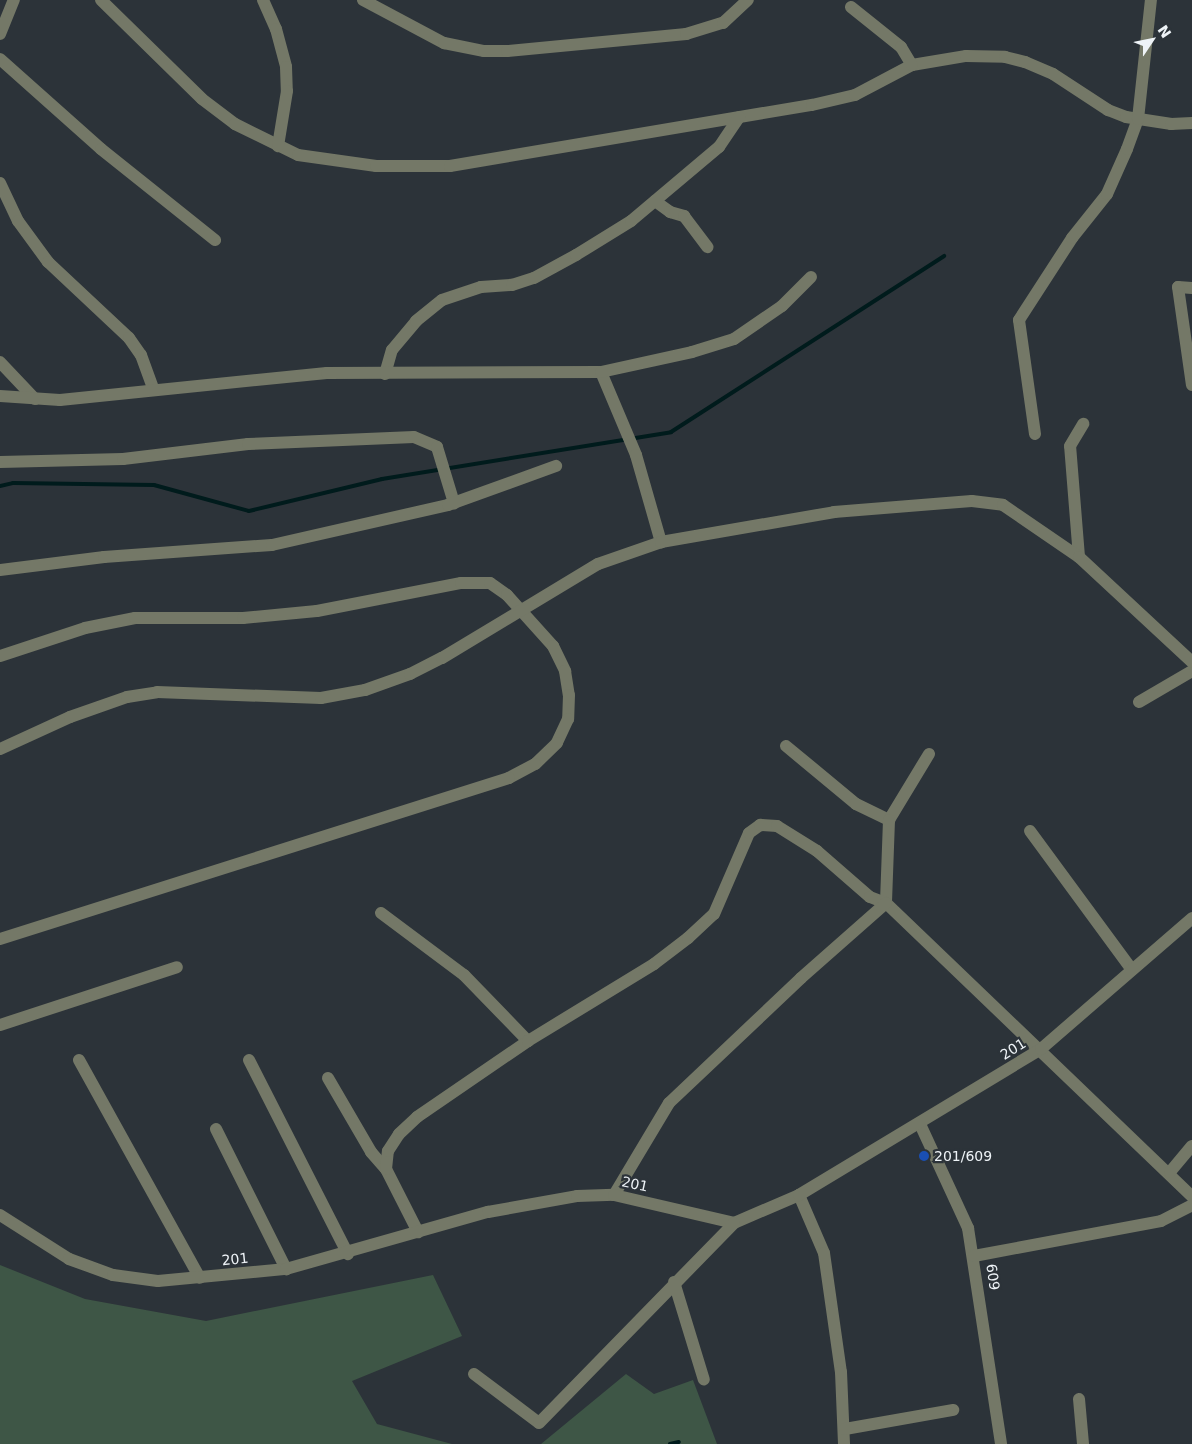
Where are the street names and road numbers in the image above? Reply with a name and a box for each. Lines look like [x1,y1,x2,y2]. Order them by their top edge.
street label: 201 [997,1035,1029,1063]
street label: 201 [620,1173,650,1195]
street label: 201 [221,1249,249,1269]
street label: 609 [983,1263,1003,1291]

